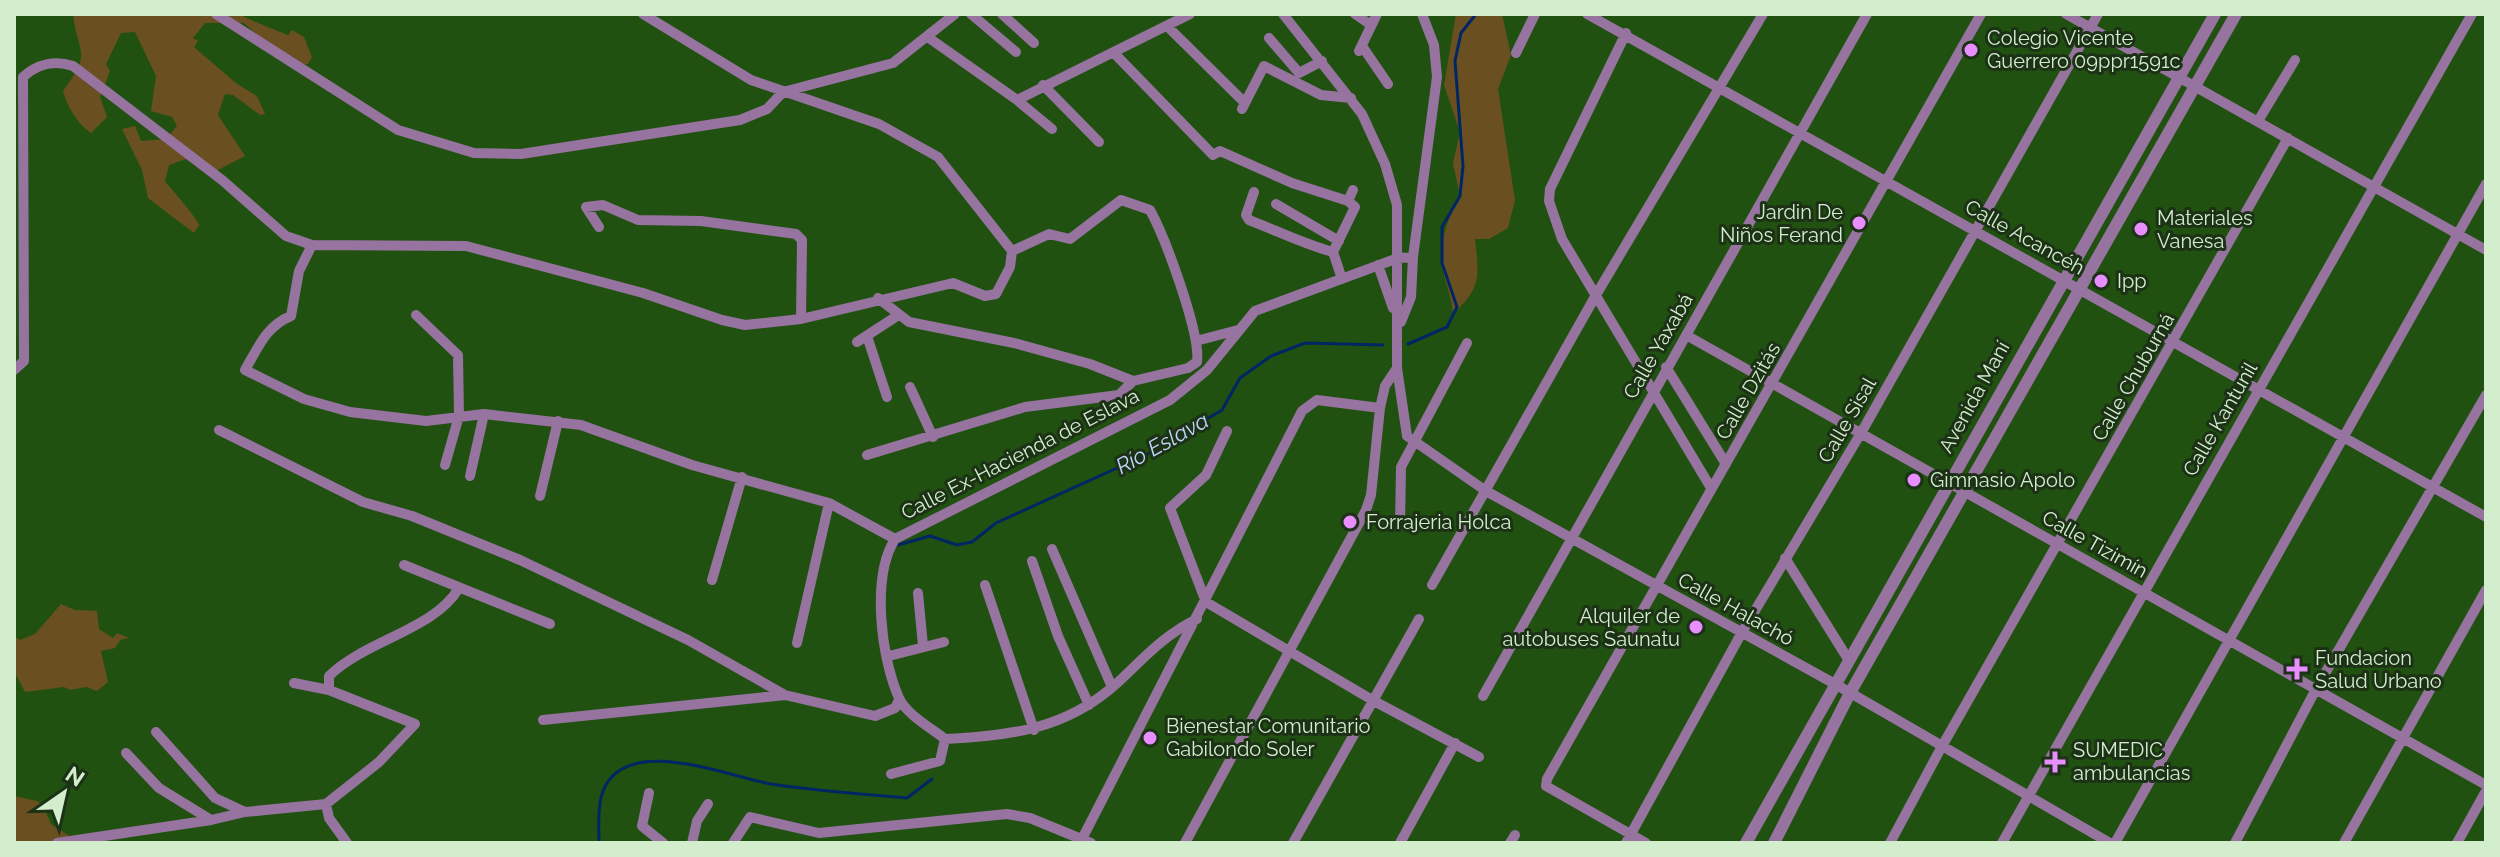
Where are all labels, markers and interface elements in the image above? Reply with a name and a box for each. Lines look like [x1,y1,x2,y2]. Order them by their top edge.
place label: Colegio Vicente Guerrero 09ppr1591c [1987,26,2180,73]
marker: Colegio Vicente Guerrero 09ppr1591c [1962,41,1980,59]
street label: Calle Acancéh [1961,194,2089,280]
place label: Jardin De Niños Ferand [1720,200,1843,247]
place label: Materiales Vanesa [2157,206,2253,253]
marker: Jardin De Niños Ferand [1850,214,1868,232]
marker: Materiales Vanesa [2132,220,2150,238]
place label: Ipp [2117,269,2147,293]
marker: Ipp [2092,272,2110,290]
street label: Calle Yaxabá [1618,289,1698,403]
street label: Calle Chuburná [2087,309,2179,445]
street label: Avenida Maní [1934,337,2015,457]
street label: Calle Dzitás [1711,338,1785,444]
street label: Calle Kantunil [2178,357,2263,480]
street label: Calle Sisal [1813,372,1881,467]
street label: Calle Ex-Hacienda de Eslava [897,383,1143,525]
water label: Río Eslava [1111,407,1213,479]
place label: Gimnasio Apolo [1930,468,2075,492]
marker: Gimnasio Apolo [1905,471,1923,489]
street label: Calle Tizimín [2038,505,2152,583]
place label: Forrajeria Holca [1366,510,1511,534]
marker: Forrajeria Holca [1341,513,1359,531]
street label: Calle Halachó [1674,567,1798,651]
place label: Alquiler de autobuses Saunatu [1502,604,1680,651]
marker: Alquiler de autobuses Saunatu [1687,618,1705,636]
place label: Fundacion Salud Urbano [2315,646,2442,693]
marker: Fundacion Salud Urbano [2286,658,2308,680]
place label: Bienestar Comunitario Gabilondo Soler [1166,714,1371,761]
marker: Bienestar Comunitario Gabilondo Soler [1141,729,1159,747]
place label: SUMEDIC ambulancias [2073,738,2190,785]
marker: SUMEDIC ambulancias [2044,751,2066,773]
north arrow [24,753,104,833]
text: N [61,761,89,792]

